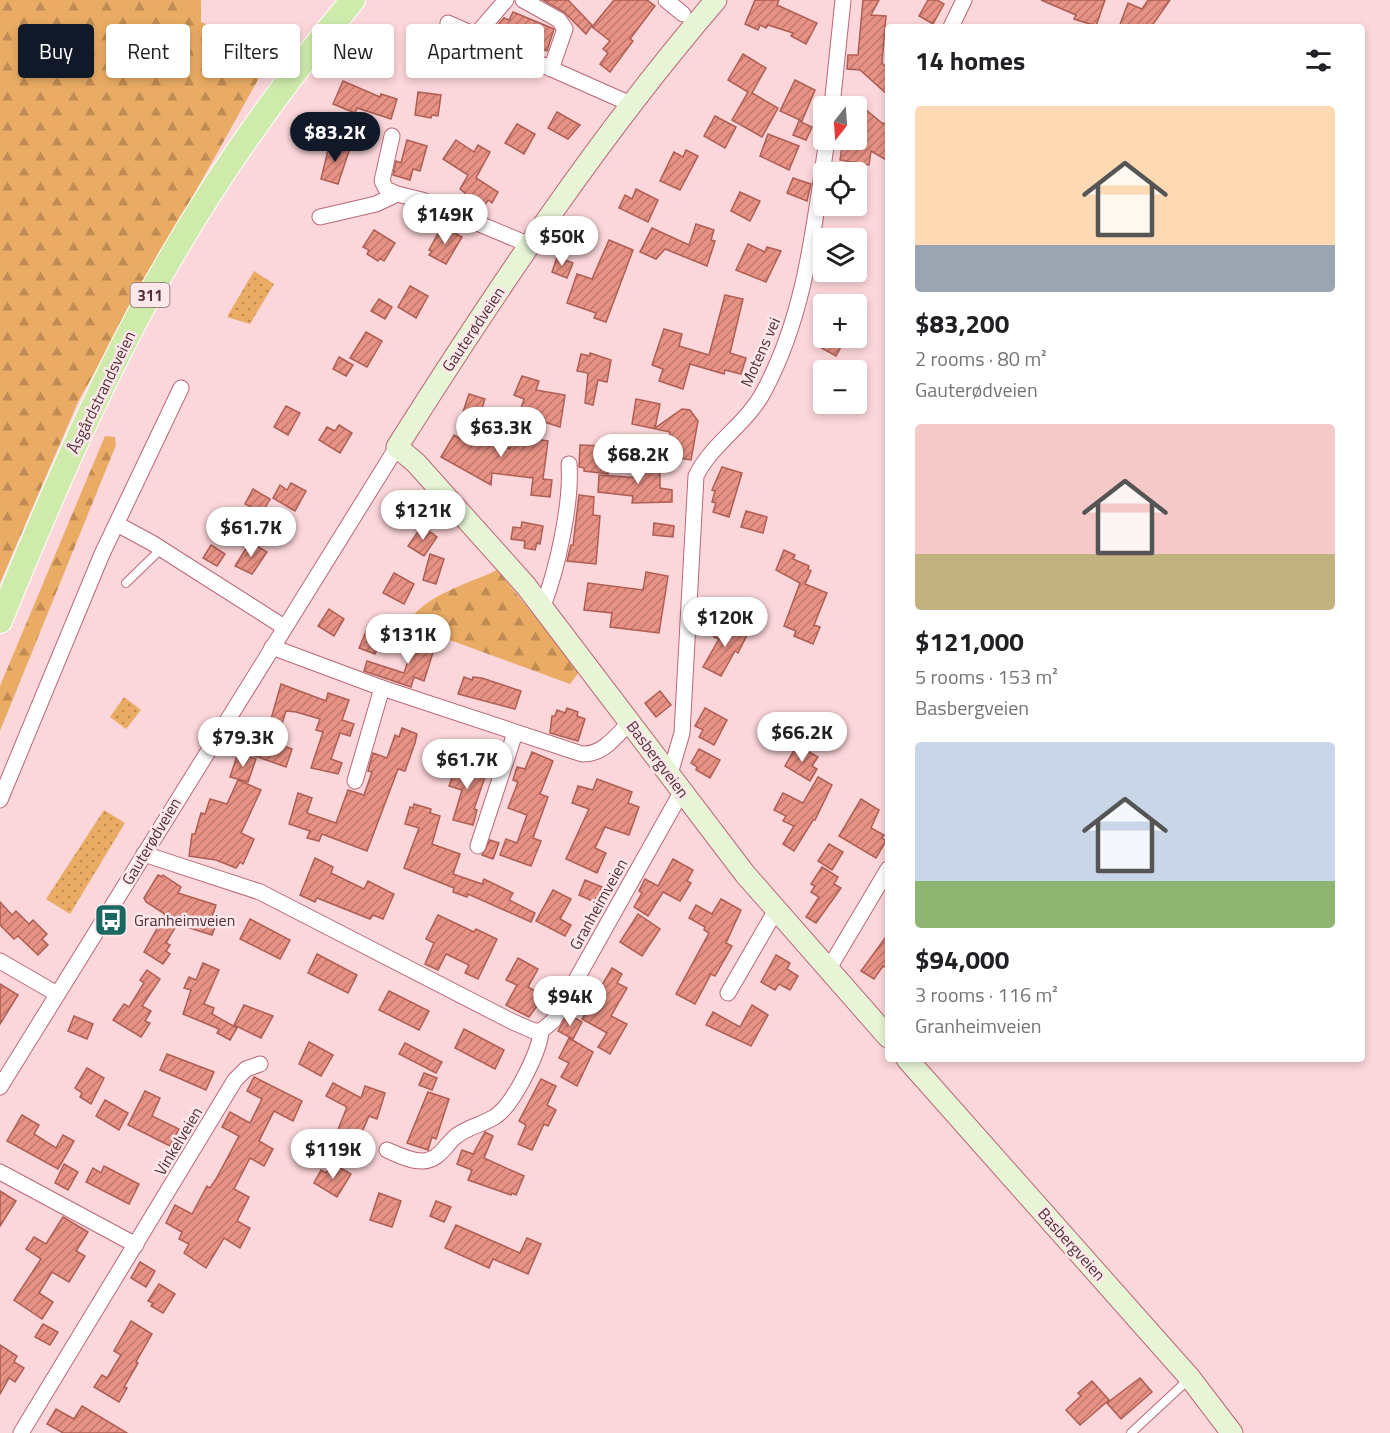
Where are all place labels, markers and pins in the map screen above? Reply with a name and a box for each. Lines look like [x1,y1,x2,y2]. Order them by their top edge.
pin: $83.2K [286,112,384,163]
pin: $149K [403,194,487,245]
pin: $50K [526,216,598,267]
pin: $63.3K [452,407,550,458]
pin: $68.2K [589,434,687,485]
pin: $121K [381,490,465,541]
pin: $61.7K [202,507,300,558]
pin: $120K [683,597,767,648]
pin: $131K [366,614,450,665]
pin: $66.2K [753,712,851,763]
pin: $79.3K [194,717,292,768]
pin: $61.7K [418,739,516,790]
bus stop icon: Granheimveien [93,902,129,938]
place label: Granheimveien [134,908,235,932]
pin: $94K [534,976,606,1027]
pin: $119K [291,1129,375,1180]

